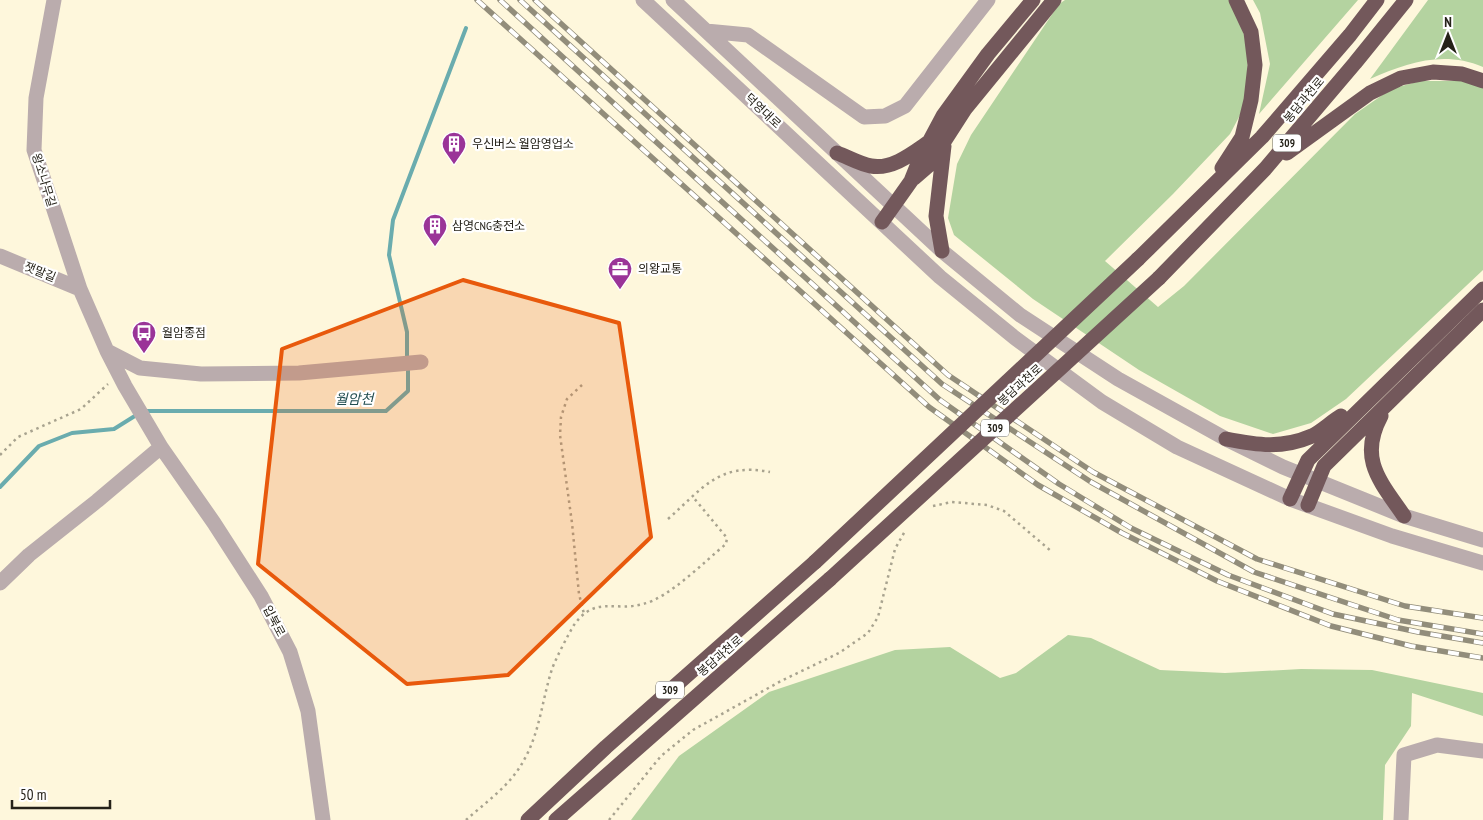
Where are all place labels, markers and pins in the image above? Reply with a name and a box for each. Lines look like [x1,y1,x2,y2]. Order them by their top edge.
building icon: 우신버스 월암영업소 [441,131,467,165]
place label: 우신버스 월암영업소 [472,136,574,151]
building icon: 삼영CNG충전소 [422,213,448,247]
place label: 삼영CNG충전소 [452,218,525,233]
office icon: 의왕교통 [607,256,633,290]
place label: 의왕교통 [638,261,682,276]
bus stop icon: 월암종점 [131,320,157,354]
place label: 월암종점 [162,325,206,340]

